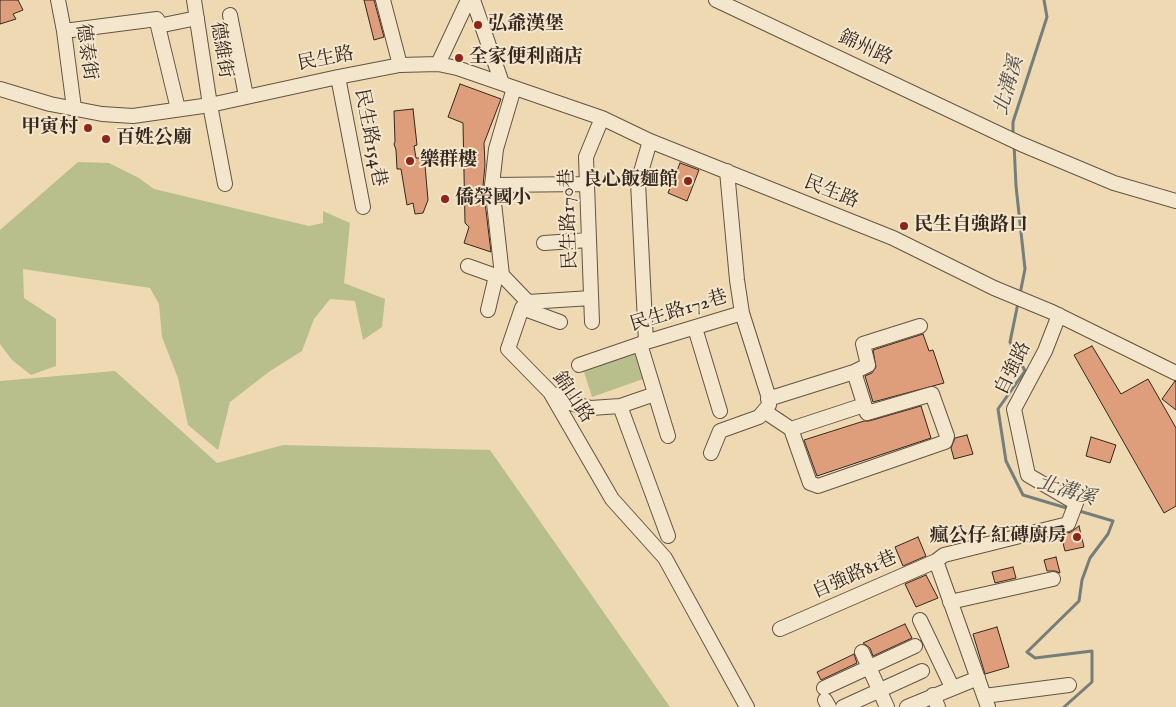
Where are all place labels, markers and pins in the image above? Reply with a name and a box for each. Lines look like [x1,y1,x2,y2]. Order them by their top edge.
place label: 弘爺漢堡 [488,14,564,36]
marker: 弘爺漢堡 [472,19,484,31]
place label: 全家便利商店 [469,47,583,69]
marker: 全家便利商店 [453,52,465,64]
place label: 甲寅村 [21,117,78,139]
marker: 甲寅村 [82,122,94,134]
place label: 百姓公廟 [116,128,192,150]
marker: 百姓公廟 [100,133,112,145]
place label: 樂群樓 [420,150,477,172]
marker: 樂群樓 [404,155,416,167]
place label: 良心飯麵館 [583,170,678,192]
marker: 良心飯麵館 [682,175,694,187]
place label: 僑榮國小 [455,188,531,210]
marker: 僑榮國小 [439,193,451,205]
place label: 民生自強路口 [914,215,1028,237]
marker: 民生自強路口 [898,220,910,232]
place label: 瘋公仔 紅磚廚房 [930,526,1067,548]
marker: 瘋公仔 紅磚廚房 [1071,531,1083,543]

